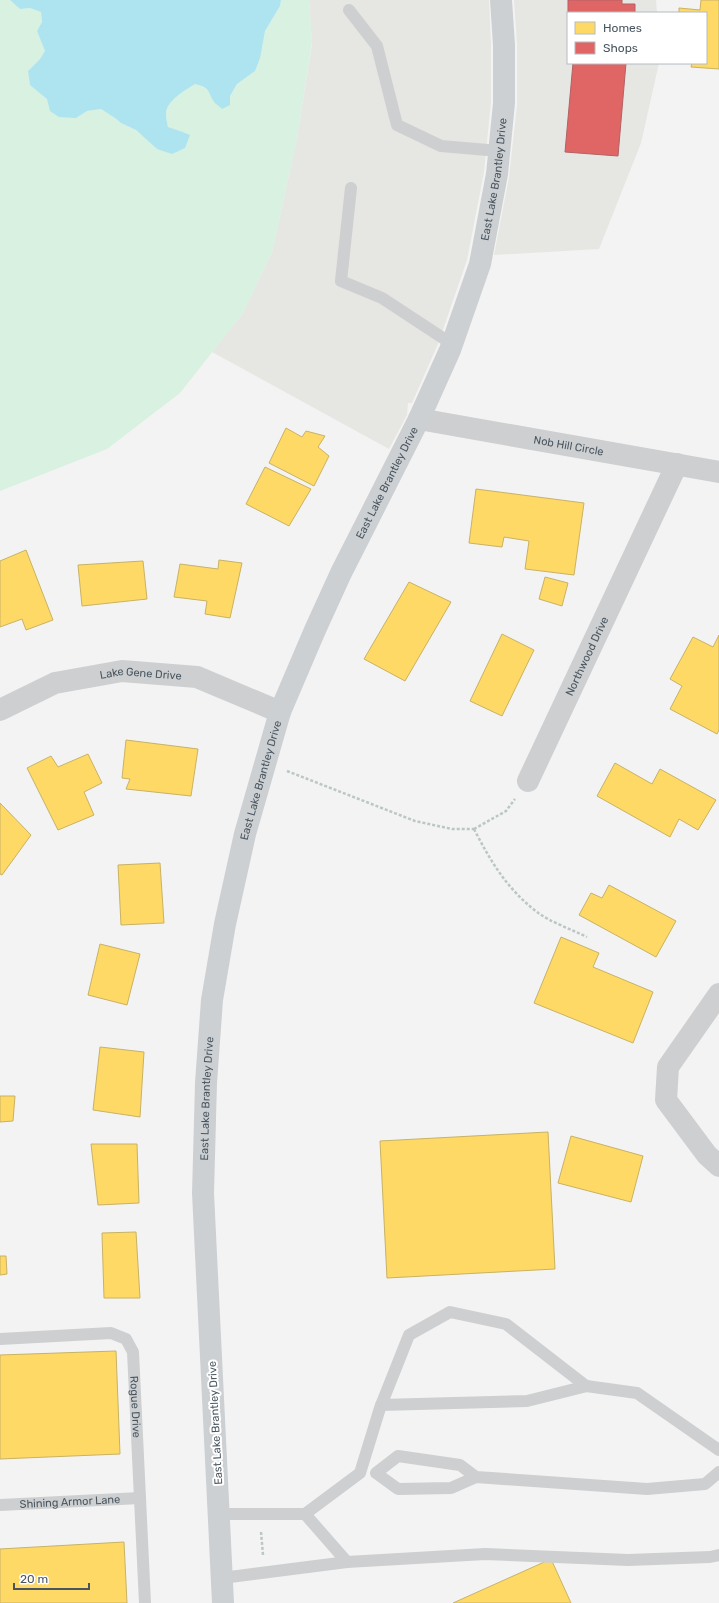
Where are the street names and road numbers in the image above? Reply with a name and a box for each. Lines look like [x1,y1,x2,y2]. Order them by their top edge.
street label: East Lake Brantley Drive [479,117,509,242]
street label: East Lake Brantley Drive [353,425,421,541]
street label: Nob Hill Circle [533,433,605,459]
street label: Northwood Drive [563,615,611,698]
street label: Lake Gene Drive [99,665,182,683]
street label: East Lake Brantley Drive [238,719,284,841]
street label: East Lake Brantley Drive [198,1036,216,1161]
street label: East Lake Brantley Drive [206,1361,225,1485]
street label: Rogue Drive [127,1376,143,1438]
street label: Shining Armor Lane [19,1493,121,1511]

